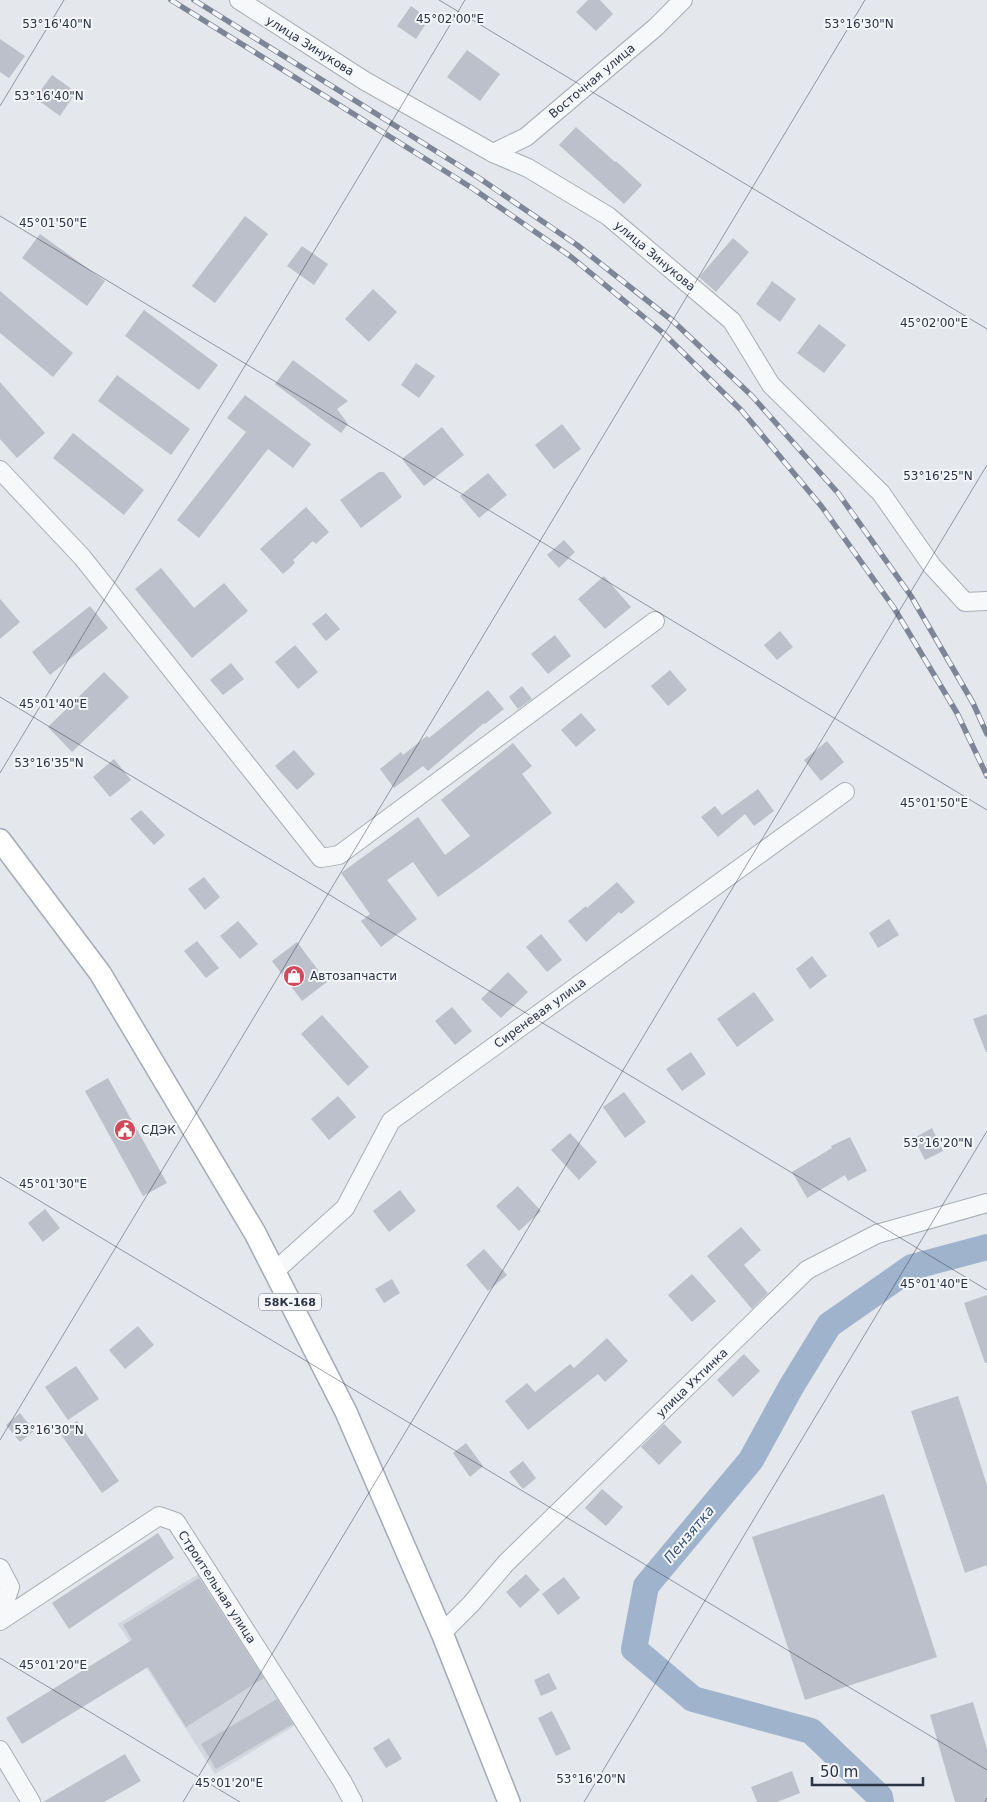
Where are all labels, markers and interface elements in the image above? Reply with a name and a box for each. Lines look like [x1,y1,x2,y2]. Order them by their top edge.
text: 45°02'00"E [416,12,484,26]
street label: улица Зинукова [263,13,357,79]
text: 53°16'40"N [22,17,92,31]
text: 53°16'30"N [824,17,894,31]
street label: Восточная улица [546,41,638,121]
text: 53°16'40"N [14,89,84,103]
text: 45°01'50"E [19,216,87,230]
street label: улица Зинукова [612,218,698,294]
text: 45°02'00"E [900,316,968,330]
text: 53°16'25"N [903,469,973,483]
text: 45°01'40"E [19,697,87,711]
text: 53°16'35"N [14,756,84,770]
text: 45°01'50"E [900,796,968,810]
shop icon: Автозапчасти [282,964,306,988]
place label: Автозапчасти [310,969,397,983]
street label: Сиреневая улица [491,975,589,1051]
public building icon: СДЭК [113,1118,137,1142]
place label: СДЭК [141,1123,176,1137]
text: 53°16'20"N [903,1136,973,1150]
text: 45°01'30"E [19,1177,87,1191]
text: 45°01'40"E [900,1277,968,1291]
road number: 58К-168 [259,1294,321,1310]
street label: улица Ухтинка [653,1345,731,1421]
text: 53°16'30"N [14,1423,84,1437]
water label: Пензятка [661,1502,717,1566]
street label: Строительная улица [175,1528,259,1646]
text: 45°01'20"E [19,1658,87,1672]
scale bar [812,1754,923,1786]
text: 50 m [820,1763,858,1781]
text: 53°16'20"N [556,1772,626,1786]
text: 45°01'20"E [195,1776,263,1790]

